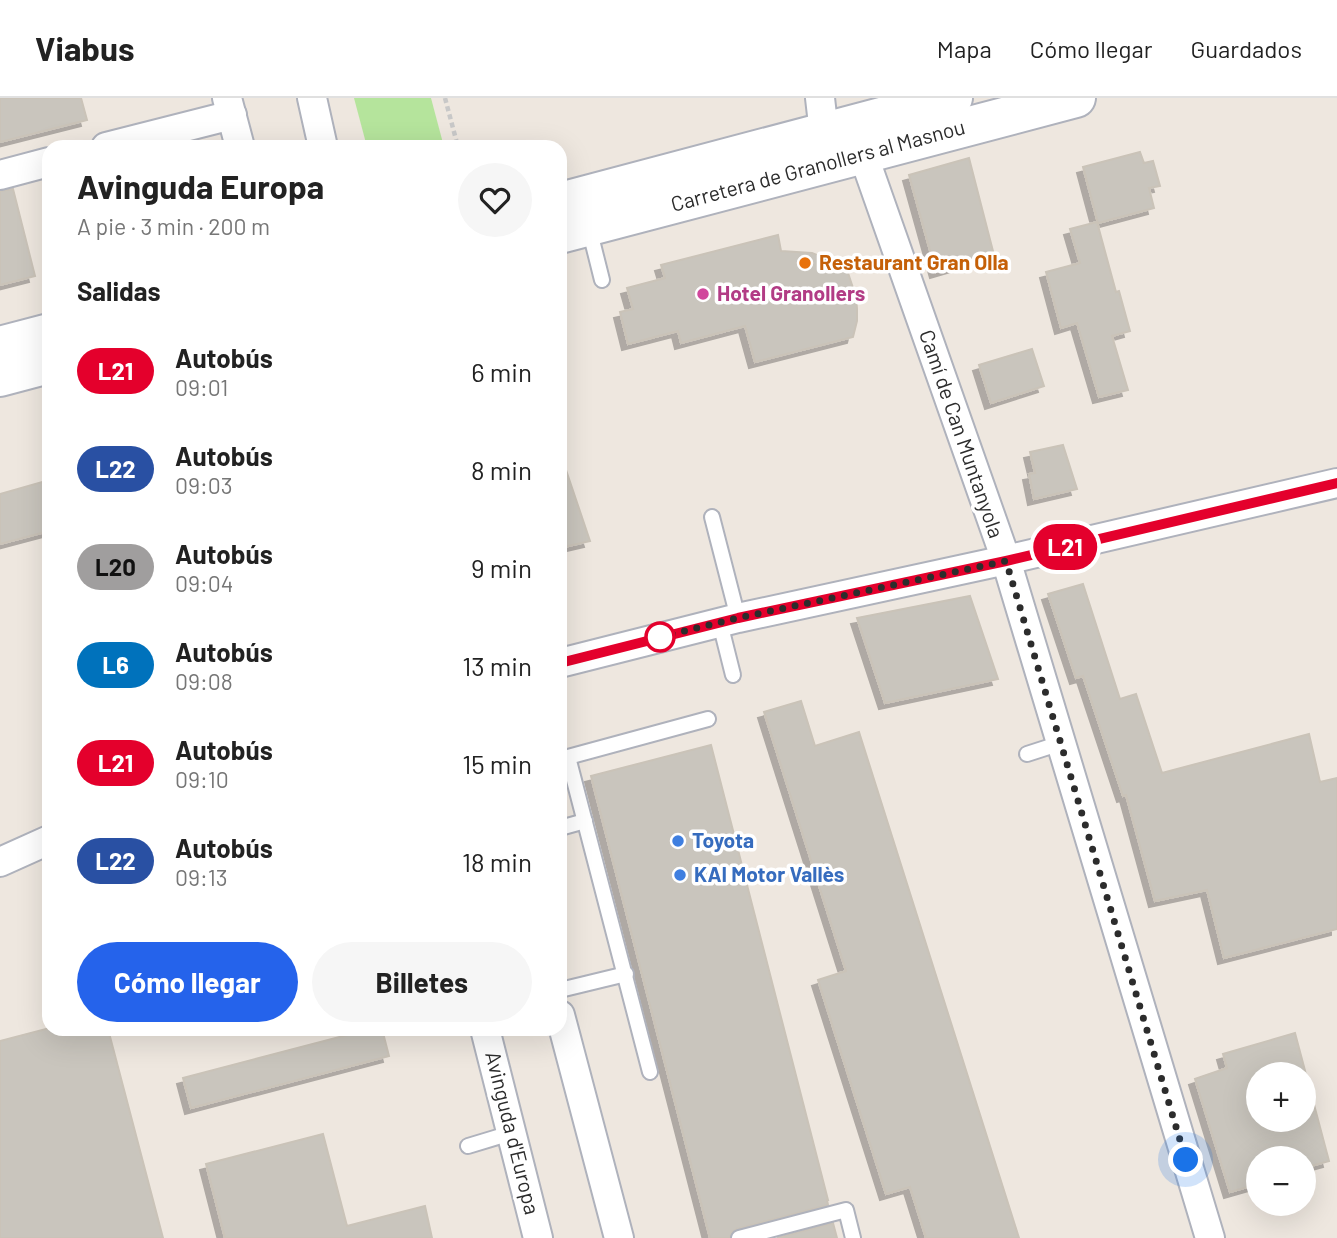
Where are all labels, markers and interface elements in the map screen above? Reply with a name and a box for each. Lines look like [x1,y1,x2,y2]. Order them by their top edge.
text: Viabus [35,28,135,68]
text: Mapa [937,34,992,63]
text: Cómo llegar [1030,34,1152,63]
text: Guardados [1190,34,1302,63]
street label: Carretera de Granollers al Masnou [668,113,967,216]
button: heart [458,163,532,237]
text: Avinguda Europa [77,166,324,206]
text: A pie · 3 min · 200 m [77,212,270,240]
place label: Restaurant Gran Olla [819,249,1009,274]
marker: Restaurant Gran Olla [797,255,813,271]
text: Salidas [77,275,161,306]
place label: Hotel Granollers [717,280,865,305]
marker: Hotel Granollers [695,286,711,302]
street label: Camí de Can Muntanyola [915,326,1010,541]
text: Autobús [175,342,273,373]
text: L21 [98,356,133,385]
text: 6 min [471,356,532,387]
text: 09:01 [175,373,228,401]
text: Autobús [175,440,273,471]
text: L22 [95,454,136,483]
text: 8 min [471,454,532,485]
text: 09:03 [175,471,233,499]
line badge: L21 [1025,524,1105,570]
text: L21 [1047,532,1083,561]
text: Autobús [175,538,273,569]
text: L20 [95,552,136,581]
text: 9 min [471,552,532,583]
text: 09:04 [175,569,233,597]
unlabelled marker [645,622,675,652]
text: Autobús [175,636,273,667]
text: L6 [102,650,129,679]
text: 13 min [462,650,532,681]
text: 09:08 [175,667,233,695]
text: Autobús [175,734,273,765]
text: L21 [98,748,133,777]
text: 15 min [462,748,532,779]
text: 09:10 [175,765,229,793]
place label: Toyota [692,827,754,852]
text: Autobús [175,832,273,863]
marker: Toyota [670,833,686,849]
text: L22 [95,846,136,875]
text: 18 min [462,846,532,877]
place label: KAI Motor Vallès [694,861,844,886]
text: 09:13 [175,863,228,891]
marker: KAI Motor Vallès [672,867,688,883]
button: Cómo llegar [77,942,298,1022]
button: Billetes [312,942,532,1022]
street label: Avinguda d'Europa [481,1048,546,1217]
map controls [1246,1062,1316,1216]
button: + [1246,1062,1316,1132]
your location [1168,1142,1203,1177]
button: − [1246,1146,1316,1216]

